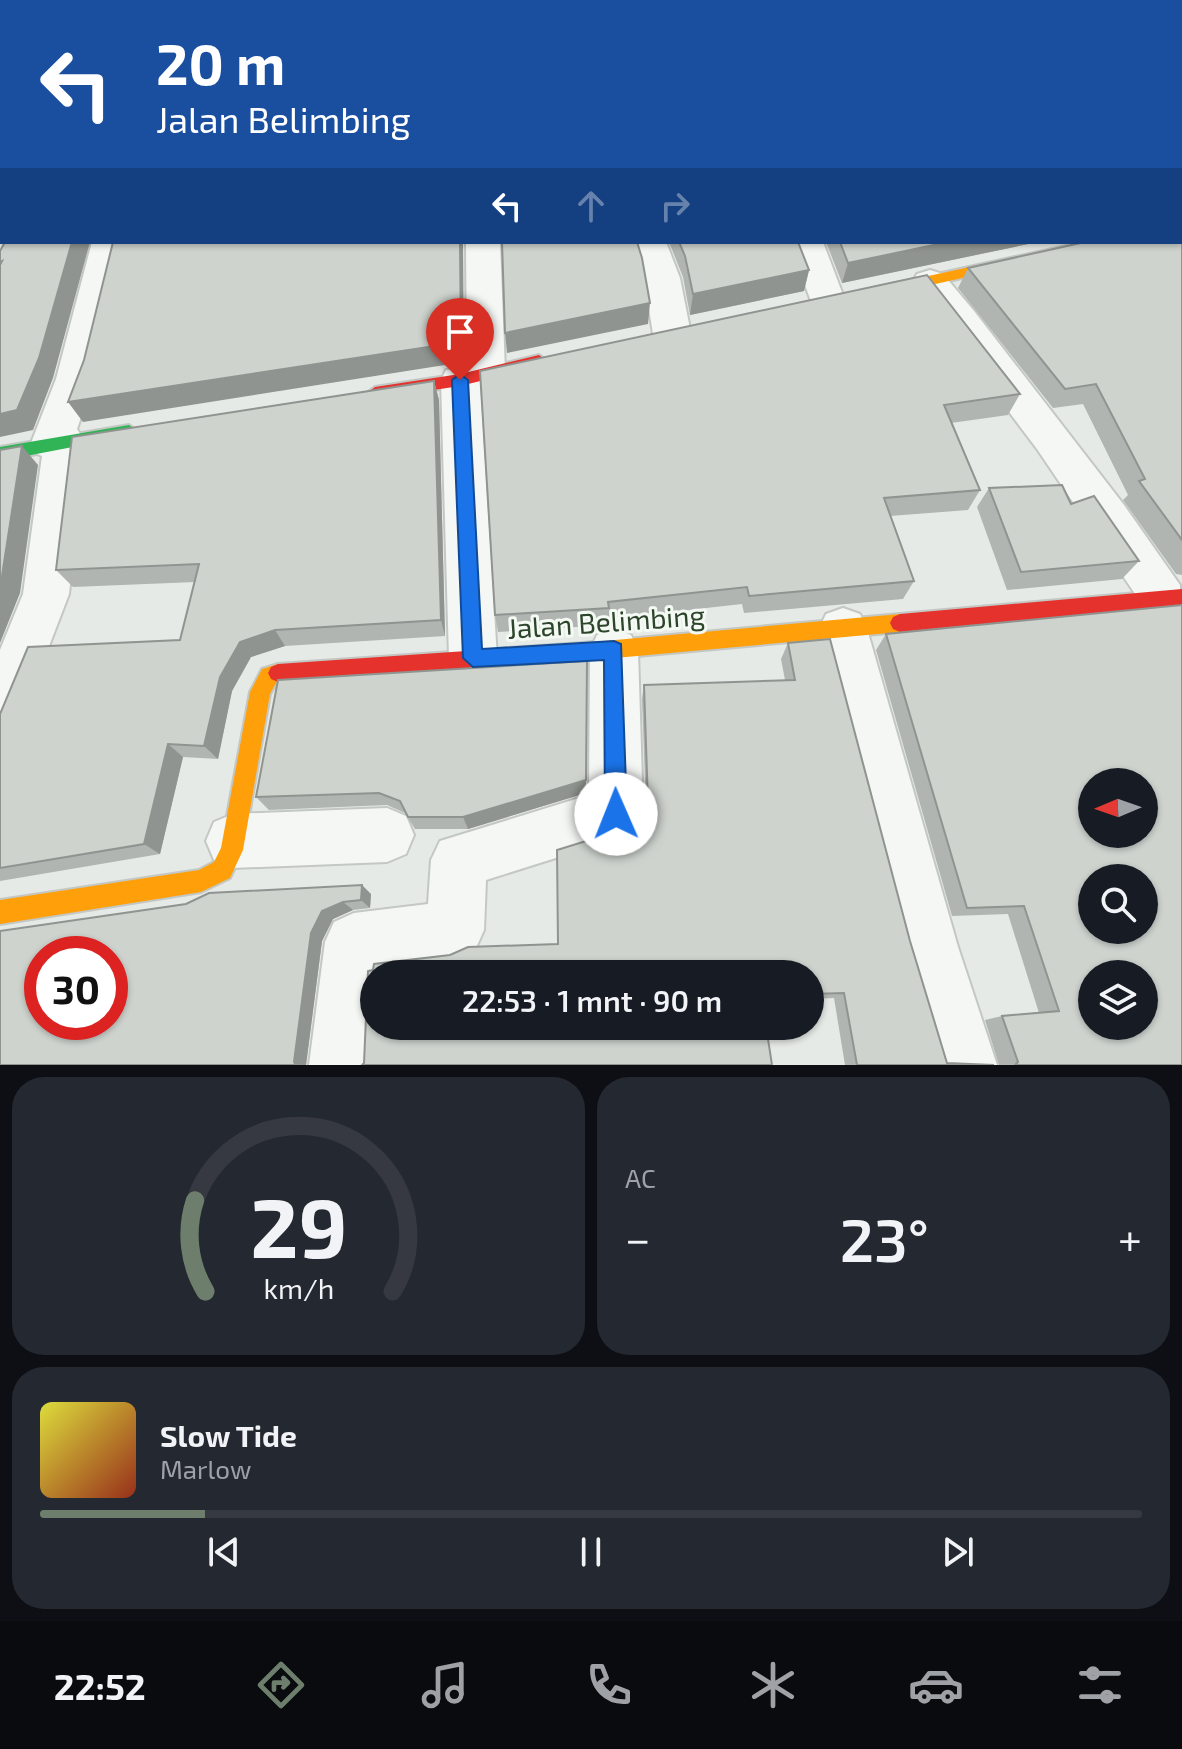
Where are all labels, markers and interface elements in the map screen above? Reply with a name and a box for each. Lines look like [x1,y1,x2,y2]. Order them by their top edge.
text: 20 m [156,29,285,96]
icon: left [24,32,128,136]
text: Jalan Belimbing [156,97,411,140]
icon: left [485,184,529,228]
icon: ahead [569,184,613,228]
icon: right [653,184,697,228]
pin [426,298,494,380]
icon: arrive [438,310,482,354]
street label: Jalan Belimbing [506,597,706,645]
north arrow [1078,768,1158,848]
map controls [1078,768,1158,1040]
position arrow [574,772,658,856]
button: search [1078,864,1158,944]
speed limit sign: 30 [24,936,128,1040]
button: layers [1078,960,1158,1040]
text: 22:53 · 1 mnt · 90 m [462,982,722,1018]
text: AC [625,1162,656,1193]
text: 29 [250,1175,347,1275]
text: 23° [840,1202,929,1274]
text: − [625,1211,651,1264]
text: + [1118,1211,1142,1264]
text: km/h [263,1270,334,1305]
text: Slow Tide [160,1417,297,1453]
text: Marlow [160,1453,251,1484]
icon: previous [202,1530,246,1574]
icon: pause [569,1530,613,1574]
icon: next [936,1530,980,1574]
icon: directions [253,1657,309,1713]
icon: music [417,1657,473,1713]
icon: phone [581,1657,637,1713]
icon: climate [745,1657,801,1713]
icon: car [908,1657,964,1713]
icon: filters [1072,1657,1128,1713]
text: 22:52 [54,1664,146,1707]

